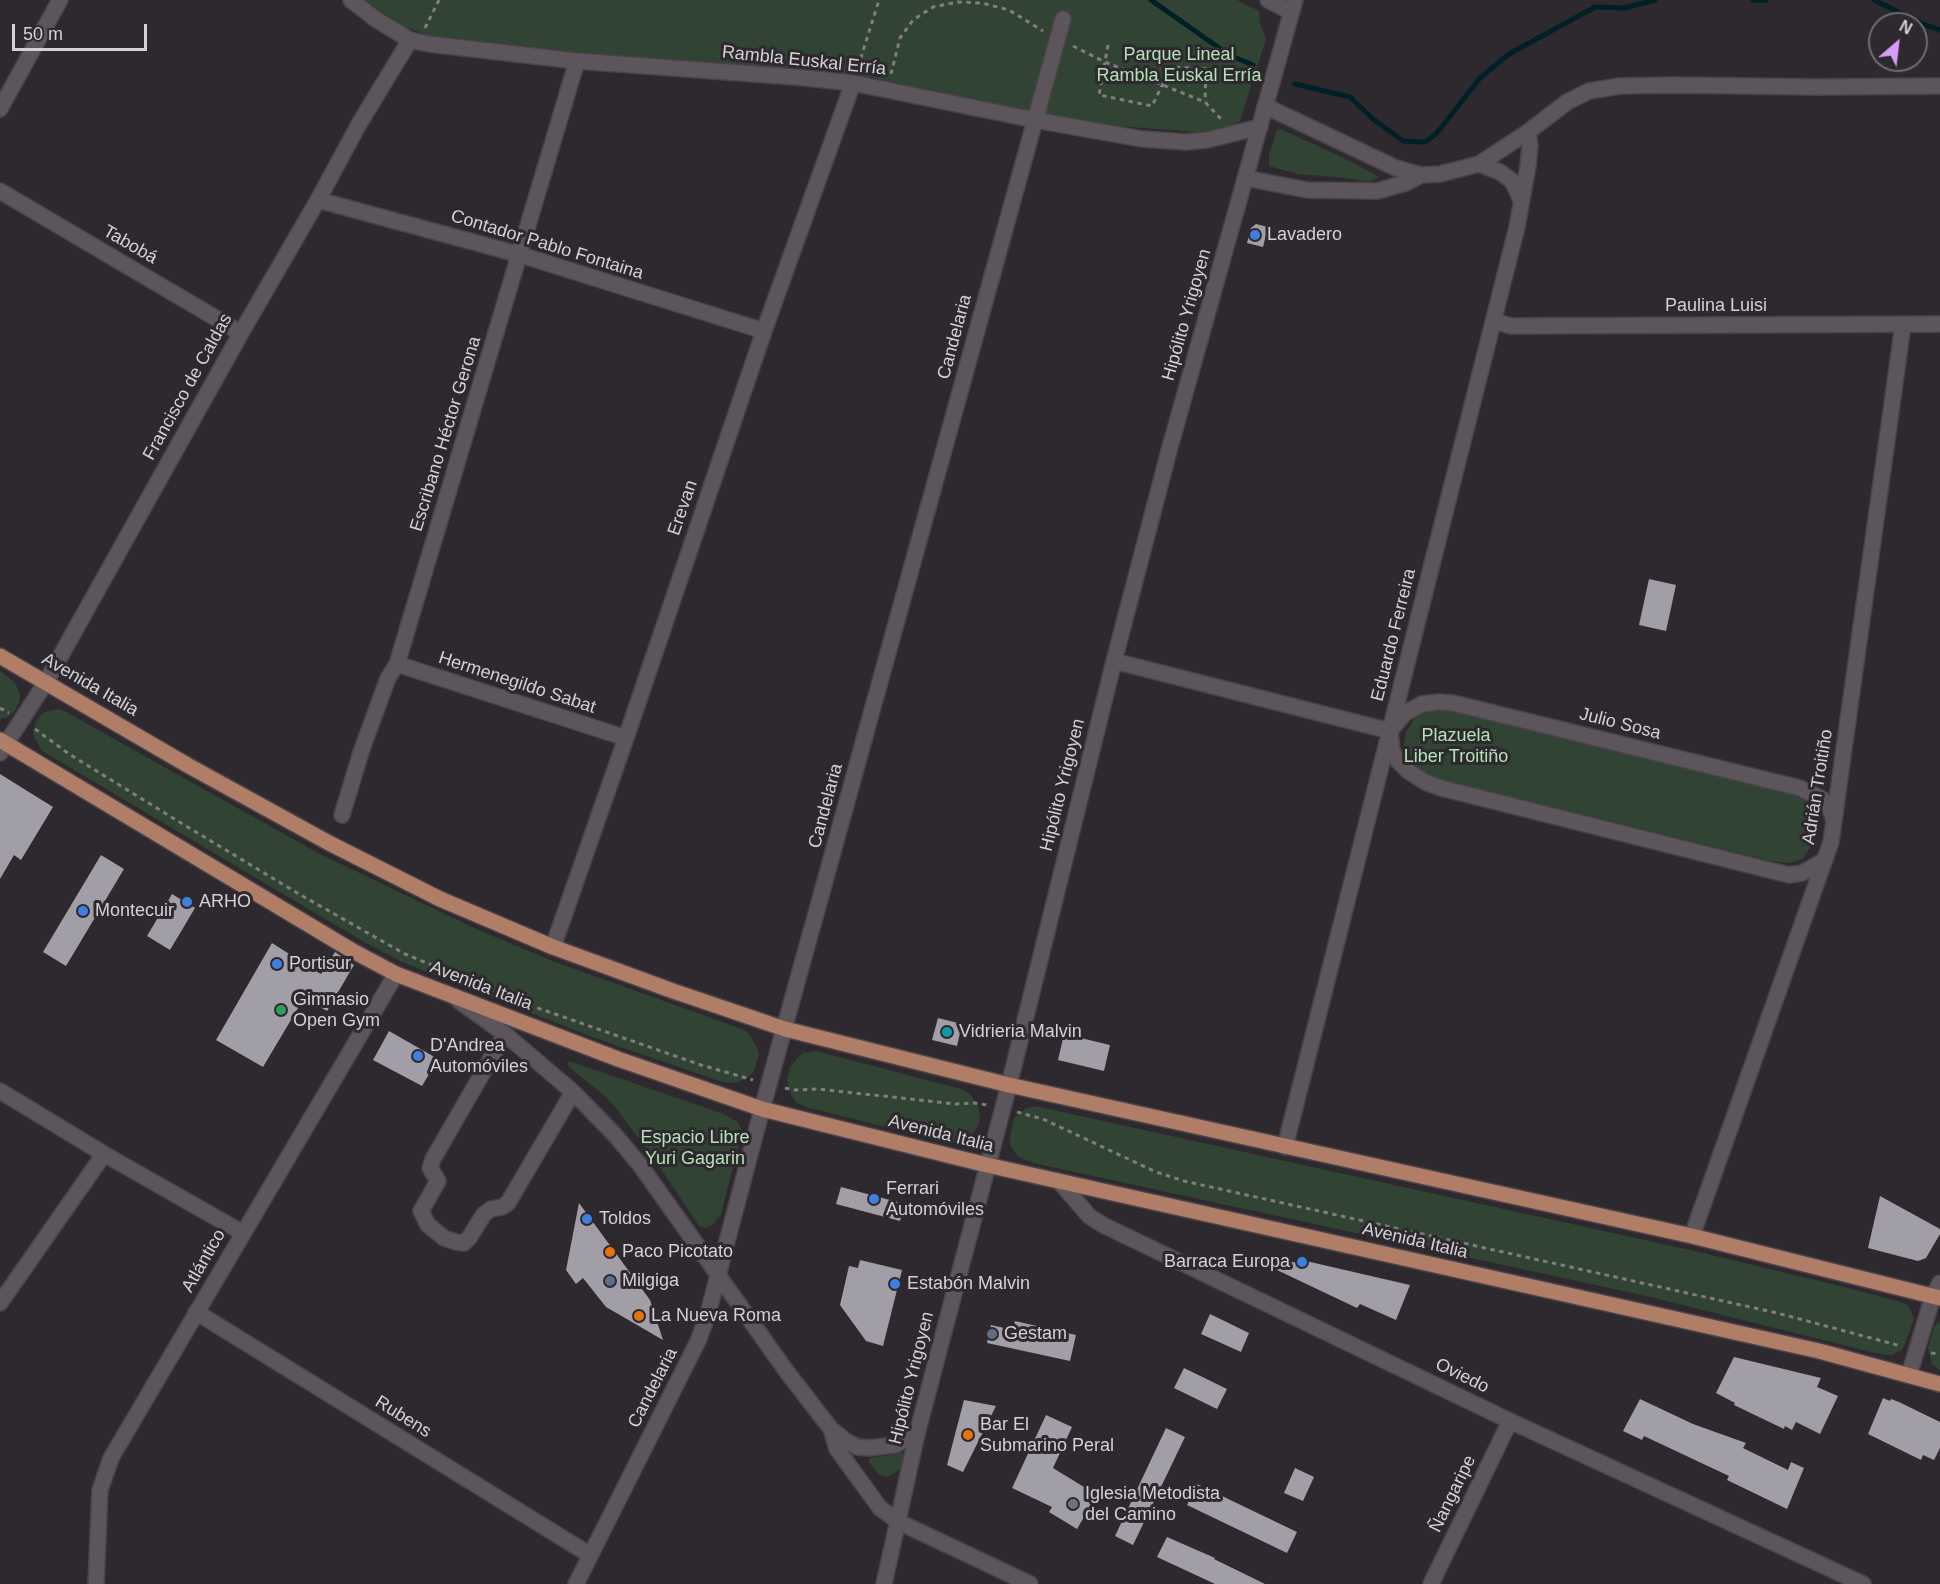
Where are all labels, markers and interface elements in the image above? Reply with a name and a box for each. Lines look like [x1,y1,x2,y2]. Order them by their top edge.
scale bar [15,12,150,50]
north arrow [1868,12,1928,72]
text: N [1897,17,1915,38]
text: 50 m [23,24,63,44]
street label: Rambla Euskal Erría [721,42,887,80]
park label: Parque Lineal Rambla Euskal Erría [1096,44,1262,86]
street label: Contador Pablo Fontaina [448,205,646,285]
street label: Tabobá [99,221,161,269]
place label: Lavadero [1267,224,1342,246]
marker: Lavadero [1248,228,1262,242]
street label: Hipólito Yrigoyen [1158,247,1216,383]
street label: Candelaria [933,292,977,382]
street label: Paulina Luisi [1665,295,1767,317]
street label: Francisco de Caldas [139,310,237,464]
street label: Escribano Héctor Gerona [406,334,486,534]
street label: Erevan [664,478,702,538]
street label: Eduardo Ferreira [1367,566,1421,704]
street label: Hermenegildo Sabat [436,647,598,719]
street label: Avenida Italia [38,649,142,721]
street label: Julio Sosa [1577,703,1663,745]
street label: Hipólito Yrigoyen [1036,716,1090,854]
park label: Plazuela Liber Troitiño [1404,725,1508,768]
street label: Adrián Troitiño [1798,728,1838,846]
street label: Candelaria [804,761,848,851]
place label: ARHO [199,891,251,913]
marker: ARHO [180,895,194,909]
place label: Montecuir [95,900,174,922]
marker: Montecuir [76,904,90,918]
place label: Portisur [289,953,351,975]
marker: Portisur [270,957,284,971]
street label: Avenida Italia [427,957,535,1015]
place label: Gimnasio Open Gym [293,989,380,1032]
marker: Gimnasio Open Gym [274,1003,288,1017]
place label: Vidrieria Malvin [959,1021,1082,1043]
marker: Vidrieria Malvin [940,1025,954,1039]
place label: D'Andrea Automóviles [430,1035,528,1078]
marker: D'Andrea Automóviles [411,1049,425,1063]
street label: Avenida Italia [886,1110,996,1158]
park label: Espacio Libre Yuri Gagarin [640,1127,750,1170]
place label: Ferrari Automóviles [886,1178,984,1220]
marker: Ferrari Automóviles [867,1192,881,1206]
place label: Toldos [599,1208,651,1230]
marker: Toldos [580,1212,594,1226]
street label: Avenida Italia [1360,1218,1470,1264]
street label: Atlántico [177,1226,231,1296]
place label: Paco Picotato [622,1241,733,1263]
marker: Paco Picotato [603,1245,617,1259]
place label: Barraca Europa [1164,1251,1290,1273]
marker: Barraca Europa [1295,1255,1309,1269]
place label: Milgiga [622,1270,679,1292]
place label: Estabón Malvin [907,1273,1030,1295]
marker: Milgiga [603,1274,617,1288]
marker: Estabón Malvin [888,1277,902,1291]
place label: La Nueva Roma [651,1305,781,1327]
marker: La Nueva Roma [632,1309,646,1323]
street label: Hipólito Yrigoyen [885,1309,939,1447]
place label: Gestam [1004,1323,1067,1345]
marker: Gestam [985,1327,999,1341]
street label: Candelaria [624,1344,682,1432]
street label: Oviedo [1432,1354,1492,1398]
street label: Rubens [371,1391,435,1443]
place label: Bar El Submarino Peral [980,1414,1114,1456]
marker: Bar El Submarino Peral [961,1428,975,1442]
street label: Ñangaripe [1425,1452,1481,1536]
place label: Iglesia Metodista del Camino [1085,1483,1220,1526]
marker: Iglesia Metodista del Camino [1066,1497,1080,1511]

